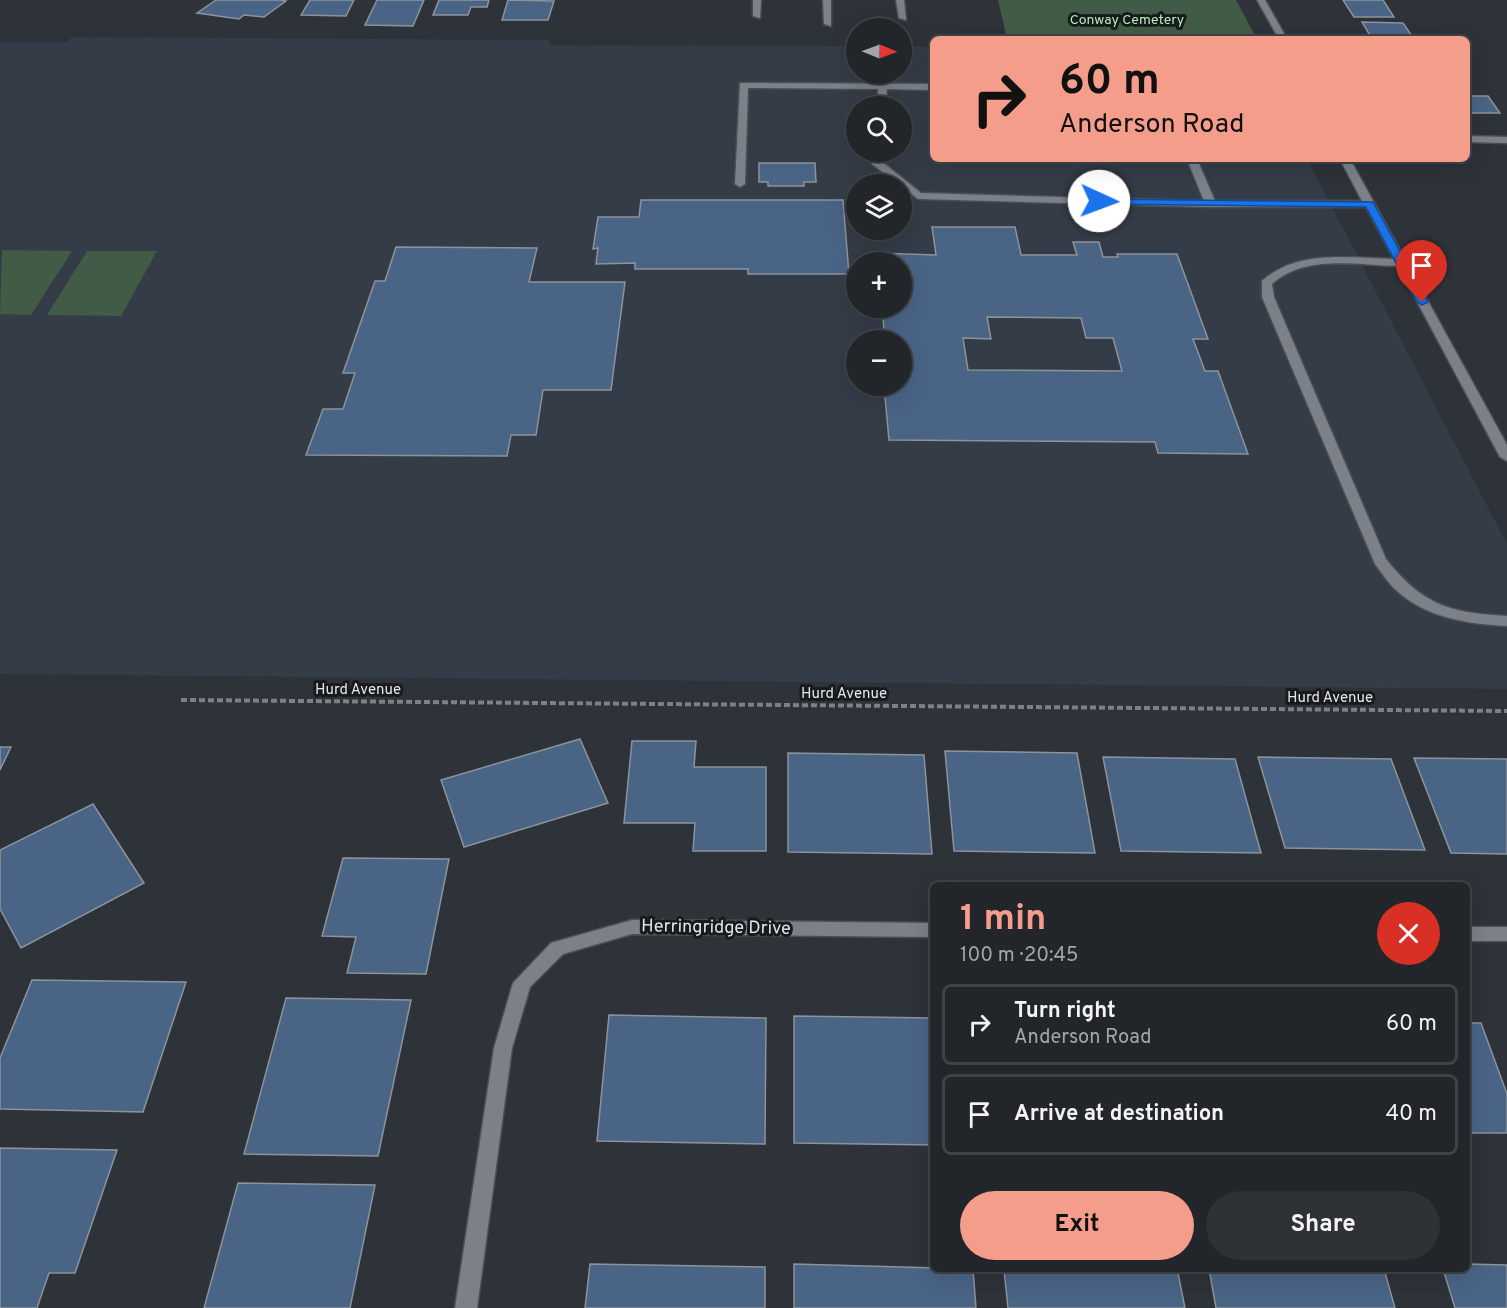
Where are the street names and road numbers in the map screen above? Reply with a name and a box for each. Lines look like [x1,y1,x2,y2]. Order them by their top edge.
street label: Hurd Avenue [315,681,401,700]
street label: Hurd Avenue [801,685,887,704]
street label: Hurd Avenue [1287,689,1373,708]
street label: Herringridge Drive [641,915,791,941]

